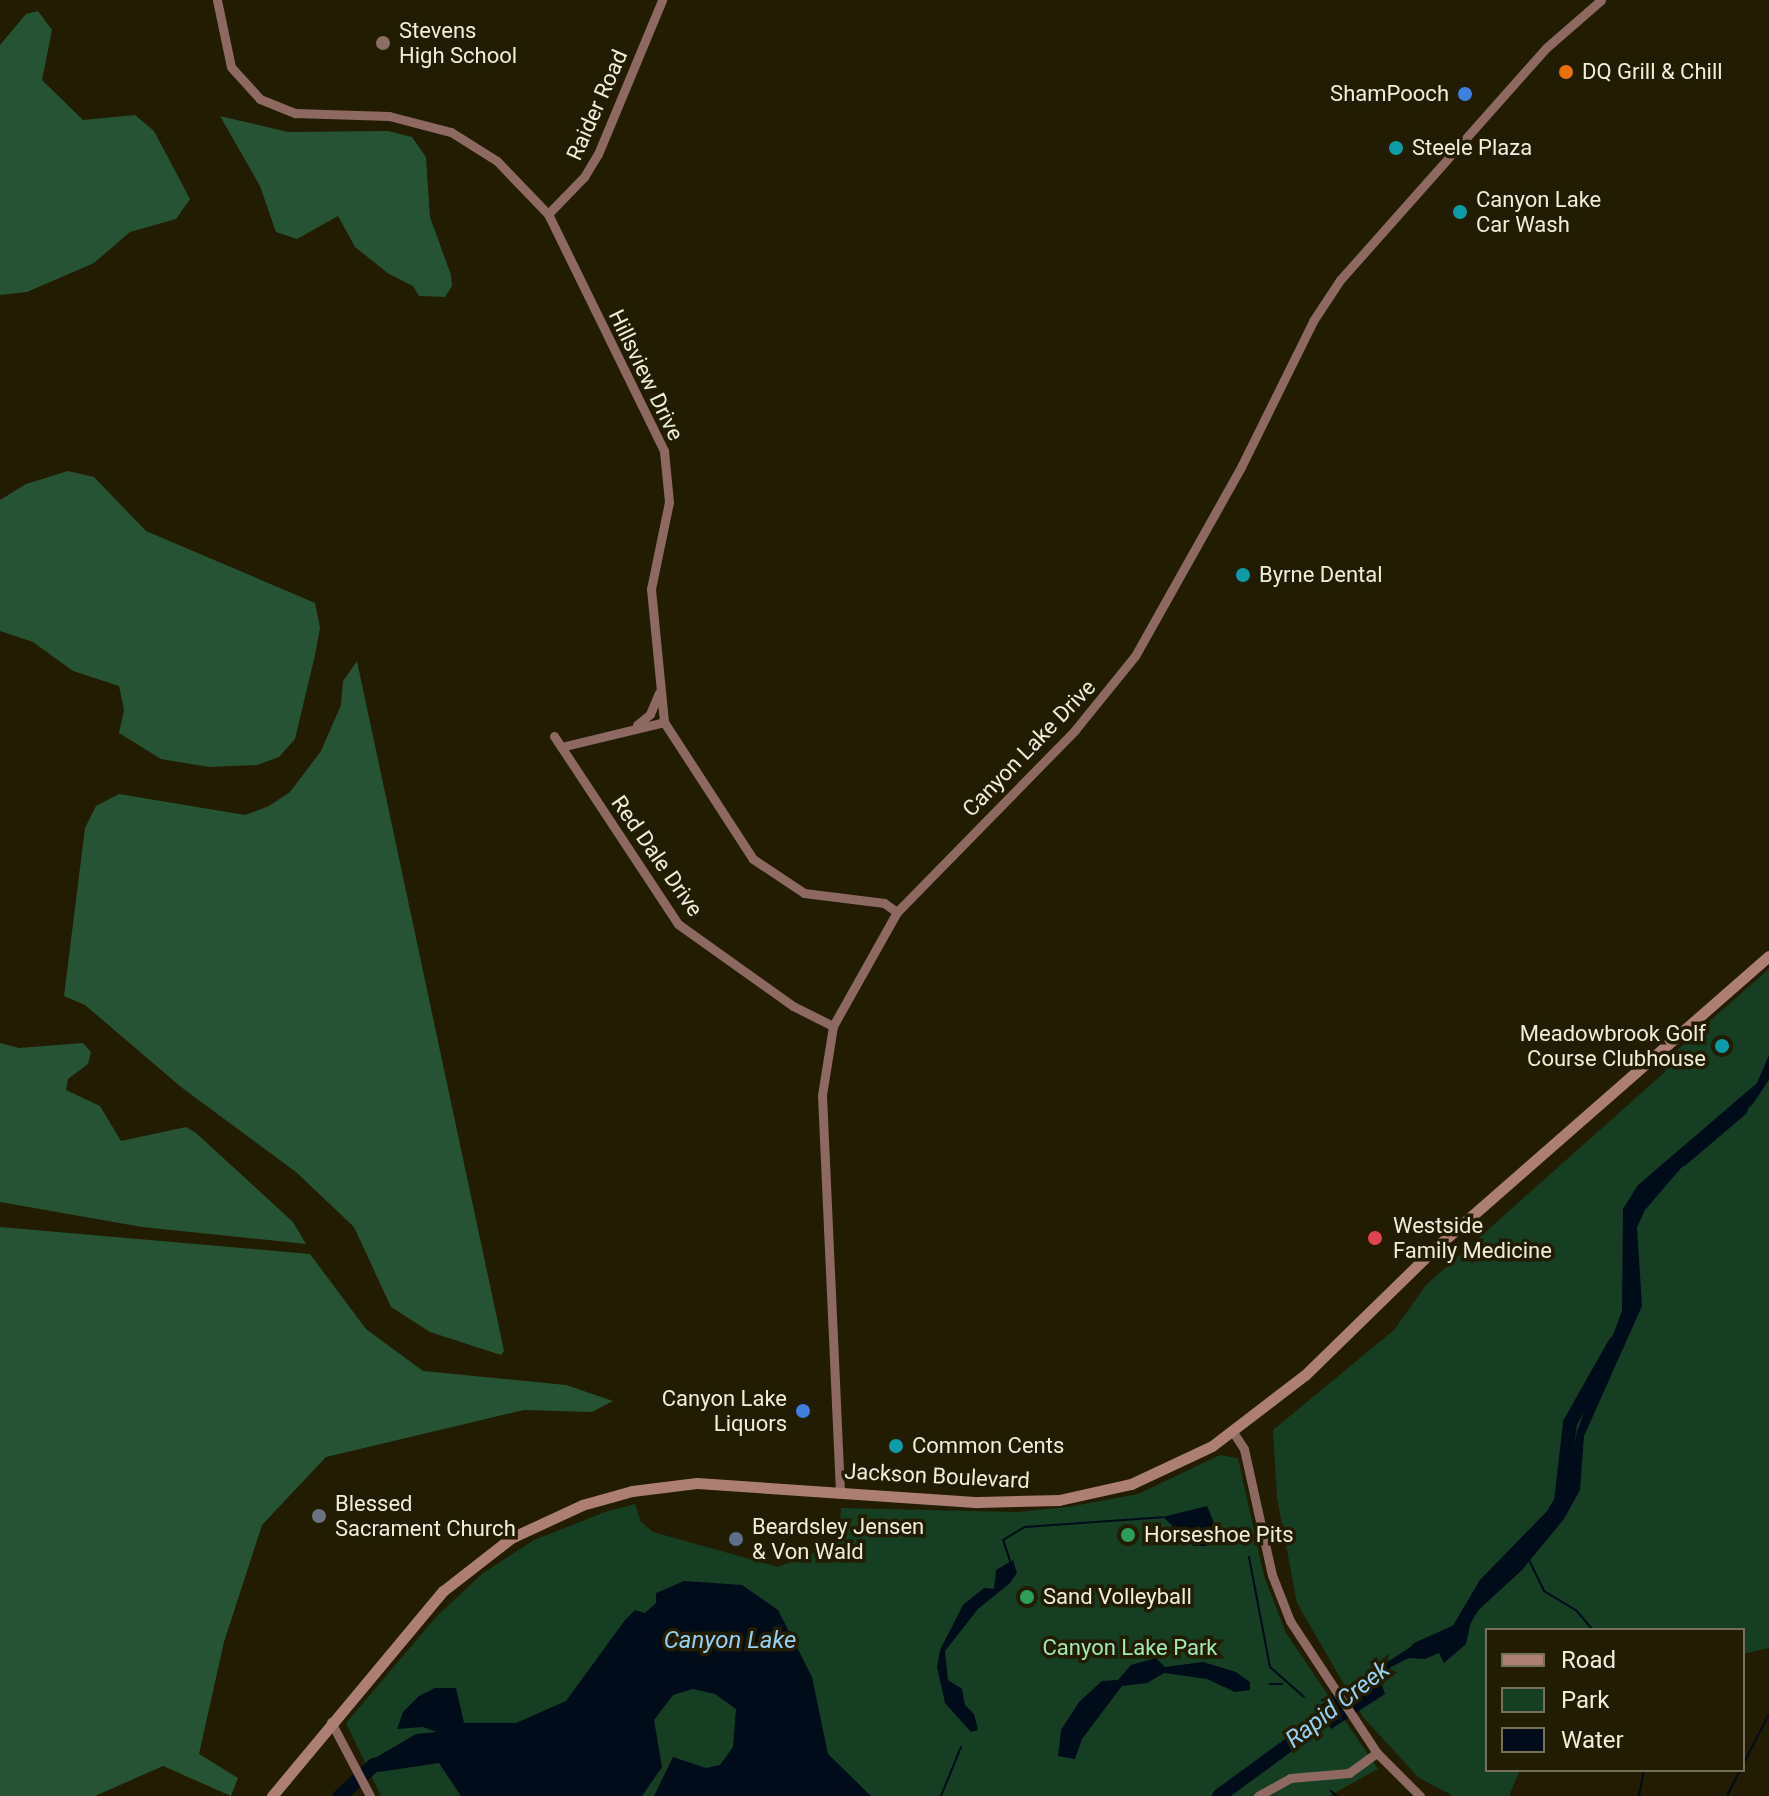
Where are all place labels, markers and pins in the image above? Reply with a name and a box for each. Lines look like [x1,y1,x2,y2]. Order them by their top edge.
place label: Stevens High School [399,17,517,68]
marker: Stevens High School [374,34,392,52]
place label: DQ Grill & Chill [1582,59,1723,85]
marker: DQ Grill & Chill [1557,63,1575,81]
place label: ShamPooch [1330,81,1449,107]
marker: ShamPooch [1456,85,1474,103]
place label: Steele Plaza [1412,135,1532,161]
marker: Steele Plaza [1387,139,1405,157]
place label: Canyon Lake Car Wash [1476,186,1601,238]
marker: Canyon Lake Car Wash [1451,203,1469,221]
place label: Byrne Dental [1259,562,1383,588]
marker: Byrne Dental [1234,566,1252,584]
place label: Meadowbrook Golf Course Clubhouse [1520,1020,1706,1072]
marker: Meadowbrook Golf Course Clubhouse [1713,1037,1731,1055]
place label: Westside Family Medicine [1393,1212,1552,1264]
marker: Westside Family Medicine [1364,1227,1386,1249]
place label: Canyon Lake Liquors [662,1385,787,1436]
marker: Canyon Lake Liquors [794,1402,812,1420]
place label: Common Cents [912,1433,1064,1459]
marker: Common Cents [887,1437,905,1455]
place label: Blessed Sacrament Church [335,1490,516,1542]
marker: Blessed Sacrament Church [310,1507,328,1525]
place label: Beardsley Jensen & Von Wald [752,1513,924,1564]
place label: Horseshoe Pits [1144,1522,1294,1548]
marker: Horseshoe Pits [1119,1526,1137,1544]
marker: Beardsley Jensen & Von Wald [727,1530,745,1548]
place label: Sand Volleyball [1043,1584,1192,1610]
marker: Sand Volleyball [1018,1588,1036,1606]

